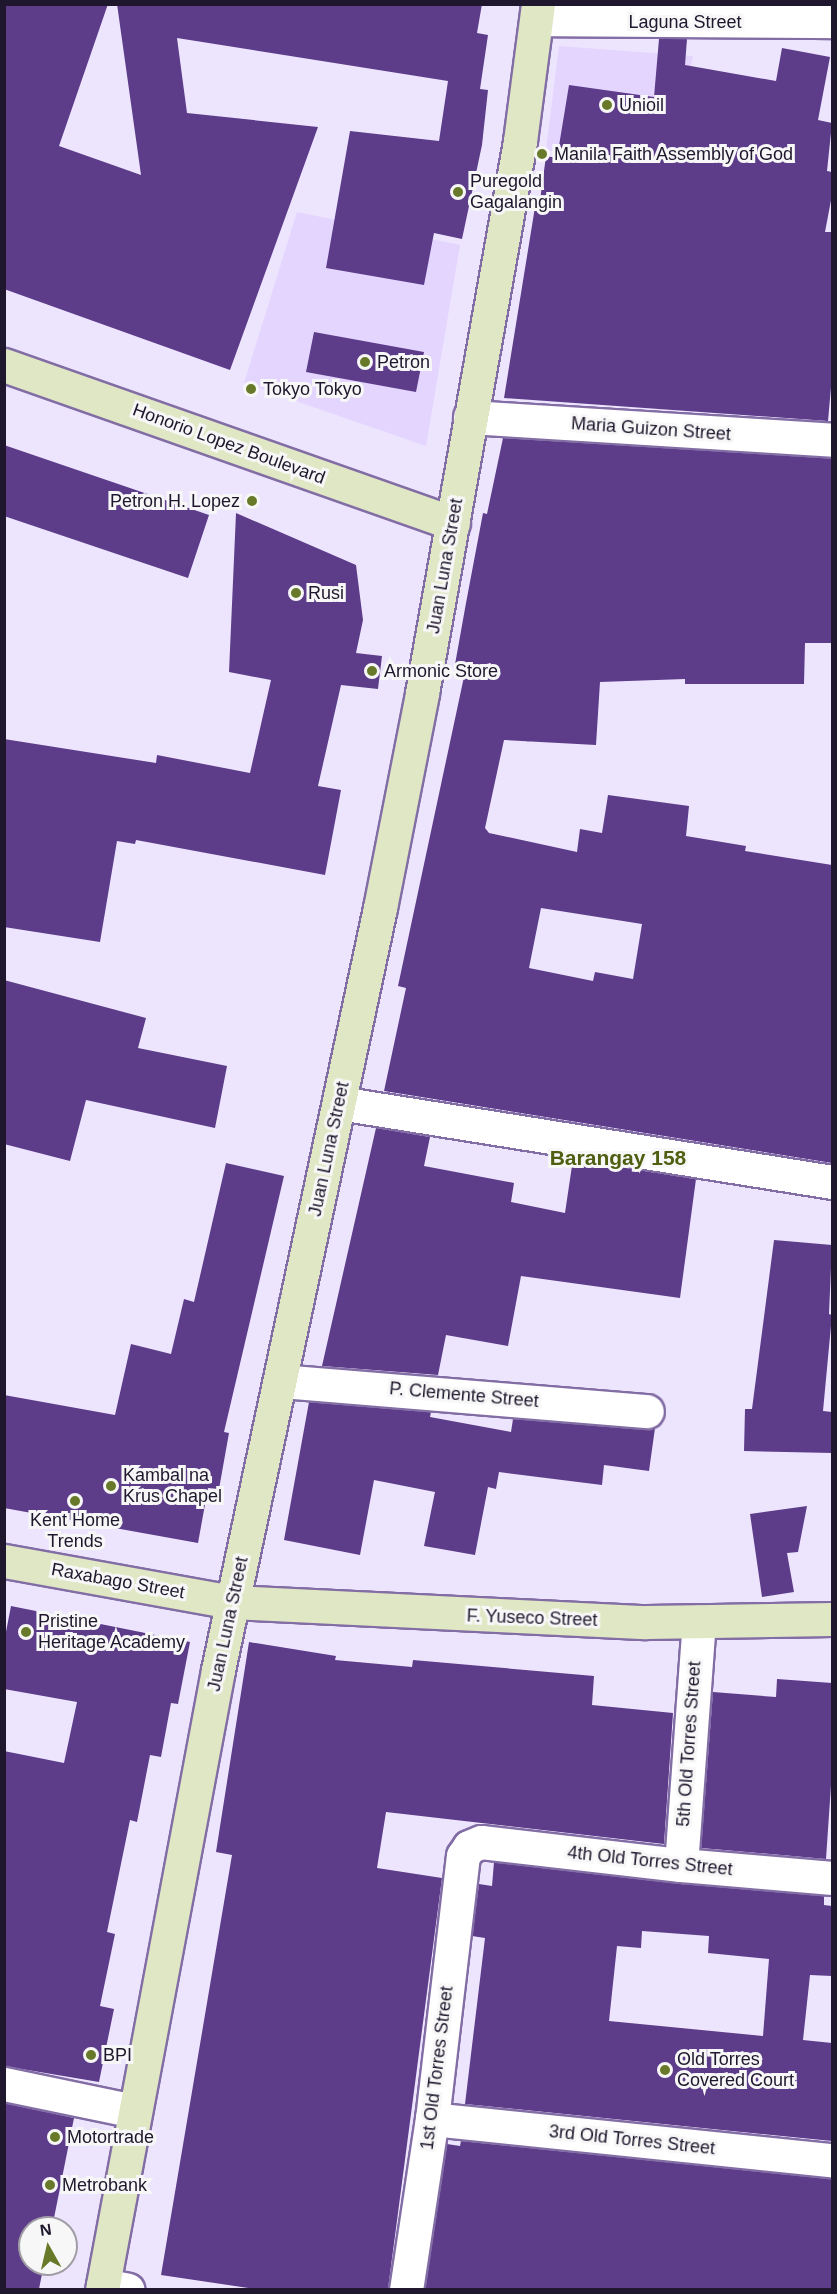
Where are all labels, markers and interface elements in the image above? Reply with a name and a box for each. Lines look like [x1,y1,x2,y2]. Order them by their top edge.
street label: Laguna Street [628,11,742,33]
place label: Unioil [619,94,664,116]
marker: Unioil [600,98,614,112]
place label: Manila Faith Assembly of God [554,143,794,165]
marker: Manila Faith Assembly of God [535,147,549,161]
place label: Puregold Gagalangin [470,171,562,213]
marker: Puregold Gagalangin [451,185,465,199]
place label: Petron [377,351,430,373]
marker: Petron [358,355,372,369]
place label: Tokyo Tokyo [263,378,362,400]
marker: Tokyo Tokyo [244,382,258,396]
street label: Honorio Lopez Boulevard [130,399,328,489]
street label: Maria Guizon Street [570,413,732,445]
place label: Petron H. Lopez [110,490,240,512]
marker: Petron H. Lopez [245,494,259,508]
street label: Juan Luna Street [422,497,468,635]
place label: Rusi [308,582,344,604]
marker: Rusi [289,586,303,600]
place label: Armonic Store [384,660,498,682]
marker: Armonic Store [365,664,379,678]
street label: Juan Luna Street [304,1080,354,1218]
district label: Barangay 158 [550,1145,686,1171]
street label: P. Clemente Street [388,1378,540,1412]
place label: Kambal na Krus Chapel [123,1465,222,1508]
marker: Kambal na Krus Chapel [104,1479,118,1493]
marker: Kent Home Trends [68,1494,82,1508]
place label: Kent Home Trends [30,1510,120,1552]
street label: Juan Luna Street [203,1555,253,1693]
street label: Raxabago Street [50,1559,186,1603]
street label: F. Yuseco Street [466,1605,598,1631]
place label: Pristine Heritage Academy [38,1611,186,1654]
marker: Pristine Heritage Academy [19,1625,33,1639]
street label: 5th Old Torres Street [672,1660,706,1828]
street label: 4th Old Torres Street [566,1842,734,1880]
street label: 1st Old Torres Street [416,1985,458,2151]
place label: BPI [103,2044,132,2066]
marker: BPI [84,2048,98,2062]
place label: Old Torres Covered Court [677,2049,794,2092]
marker: Old Torres Covered Court [658,2063,672,2077]
street label: 3rd Old Torres Street [548,2121,716,2159]
place label: Motortrade [67,2126,154,2148]
marker: Motortrade [48,2130,62,2144]
place label: Metrobank [62,2174,147,2196]
marker: Metrobank [43,2178,57,2192]
north arrow [18,2216,78,2276]
text: N [39,2220,53,2239]

